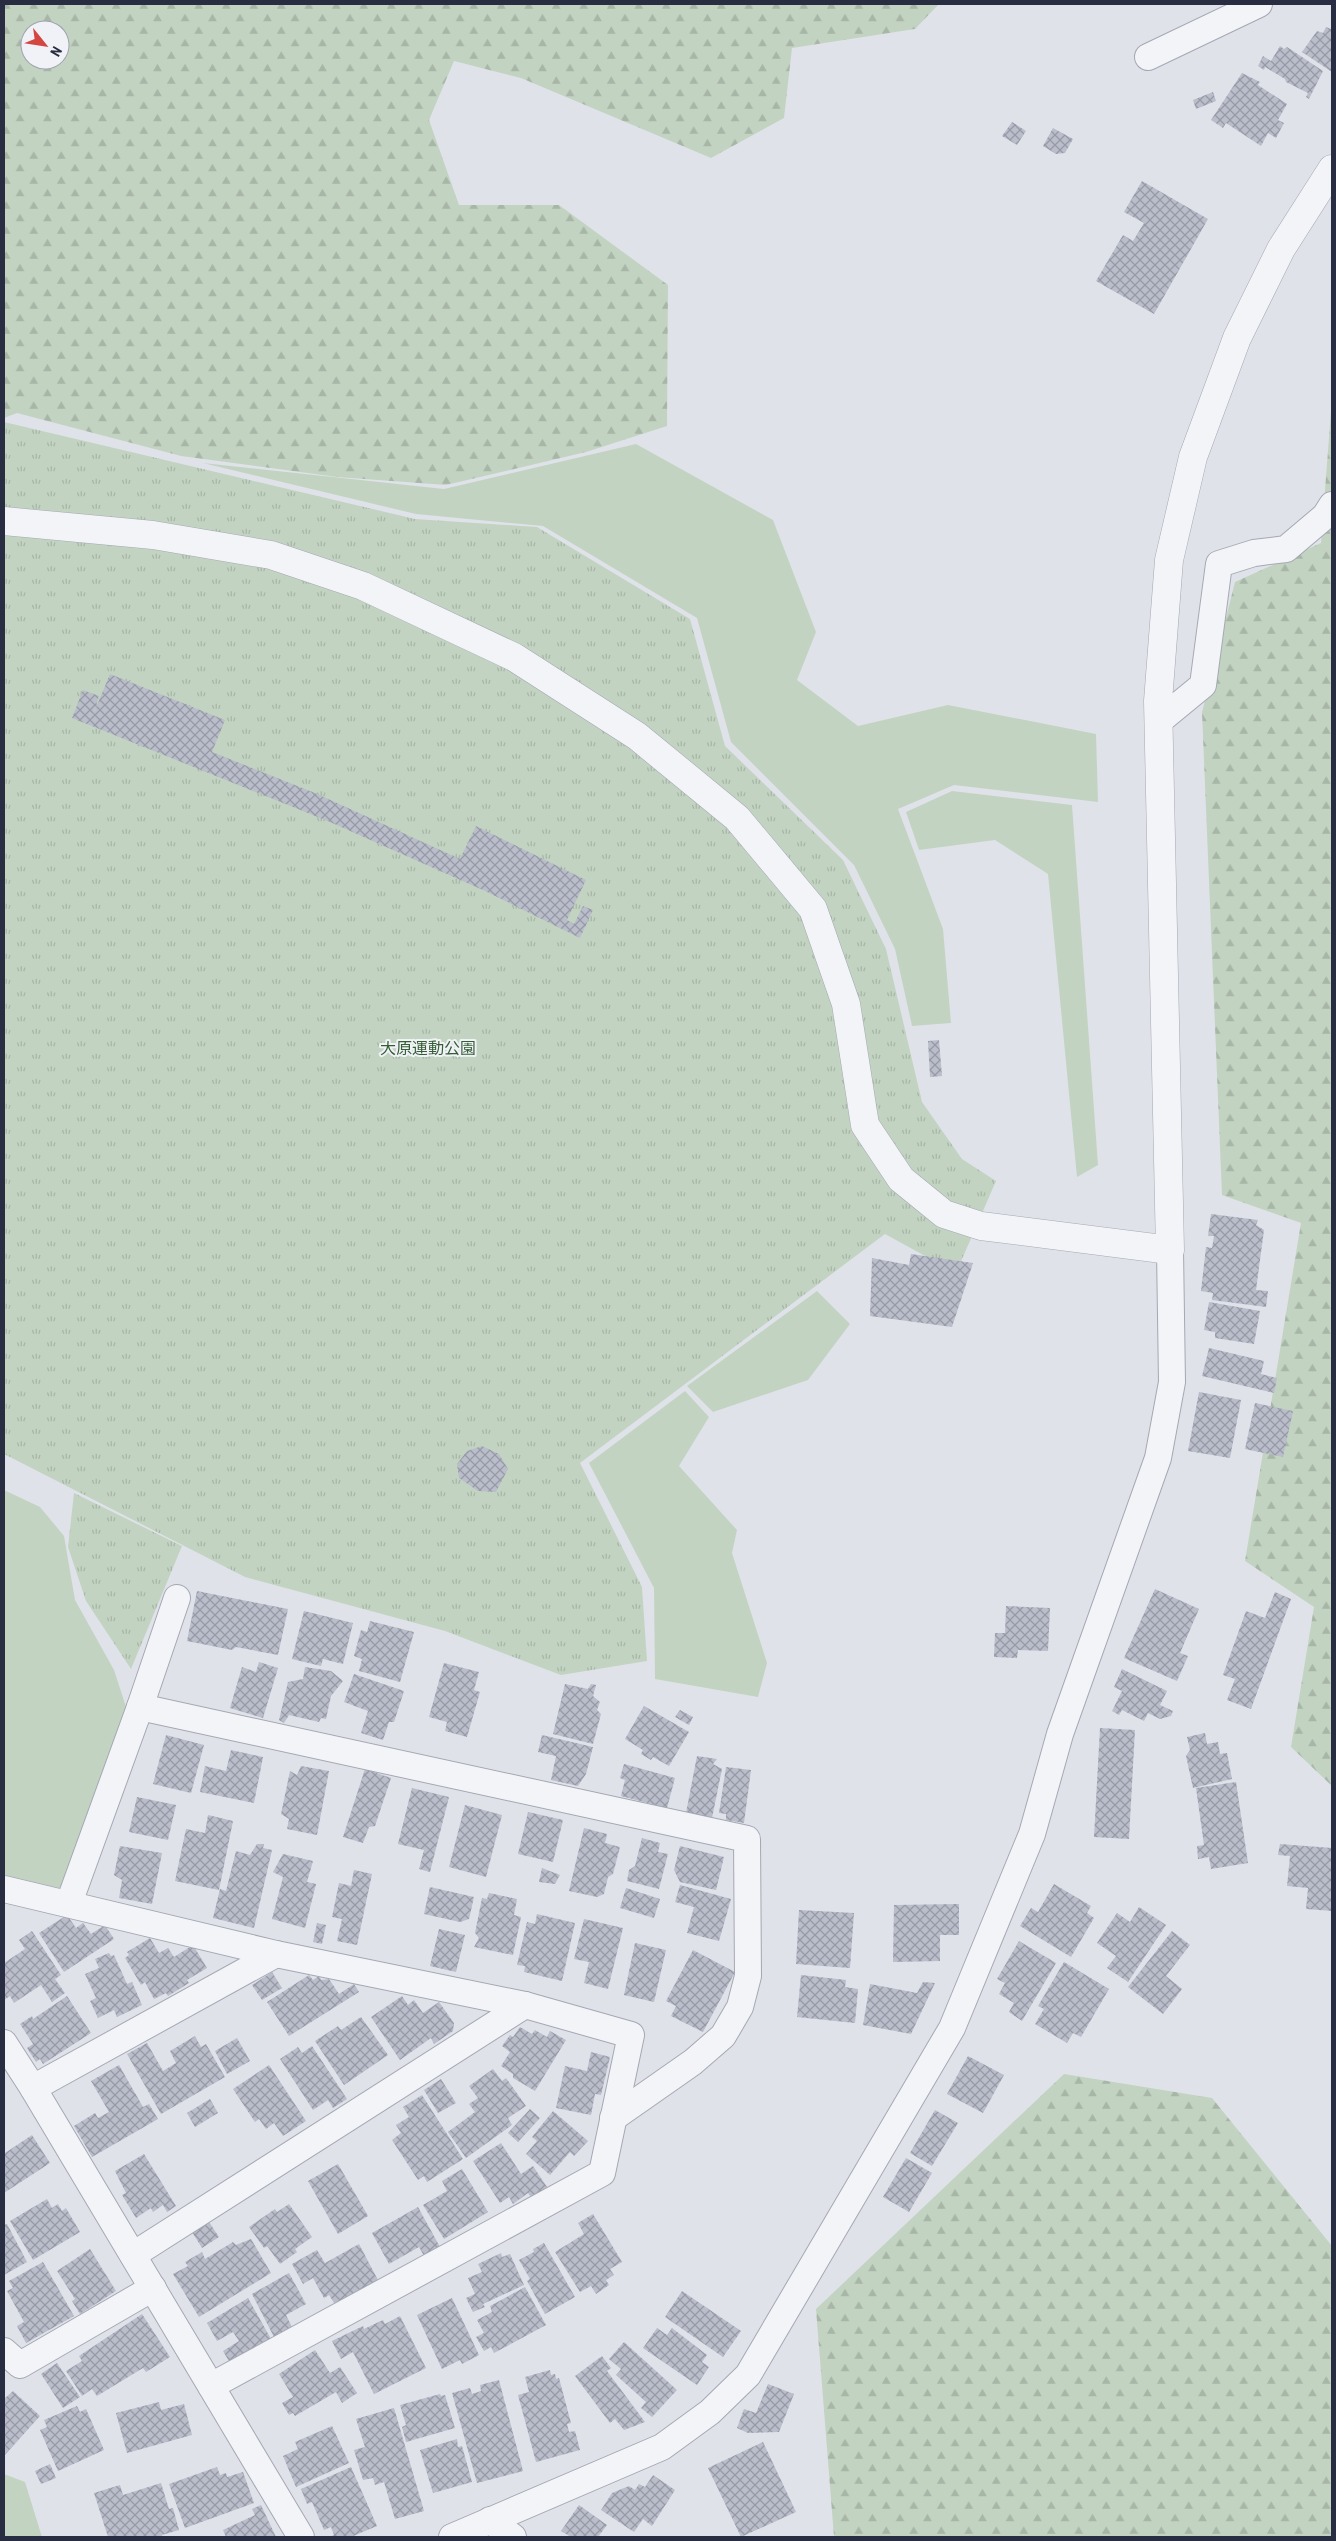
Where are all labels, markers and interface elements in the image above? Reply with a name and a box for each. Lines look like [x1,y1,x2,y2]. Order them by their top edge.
north arrow [20,20,70,70]
text: N [47,44,65,59]
park label: 大原運動公園 [380,1039,476,1058]

